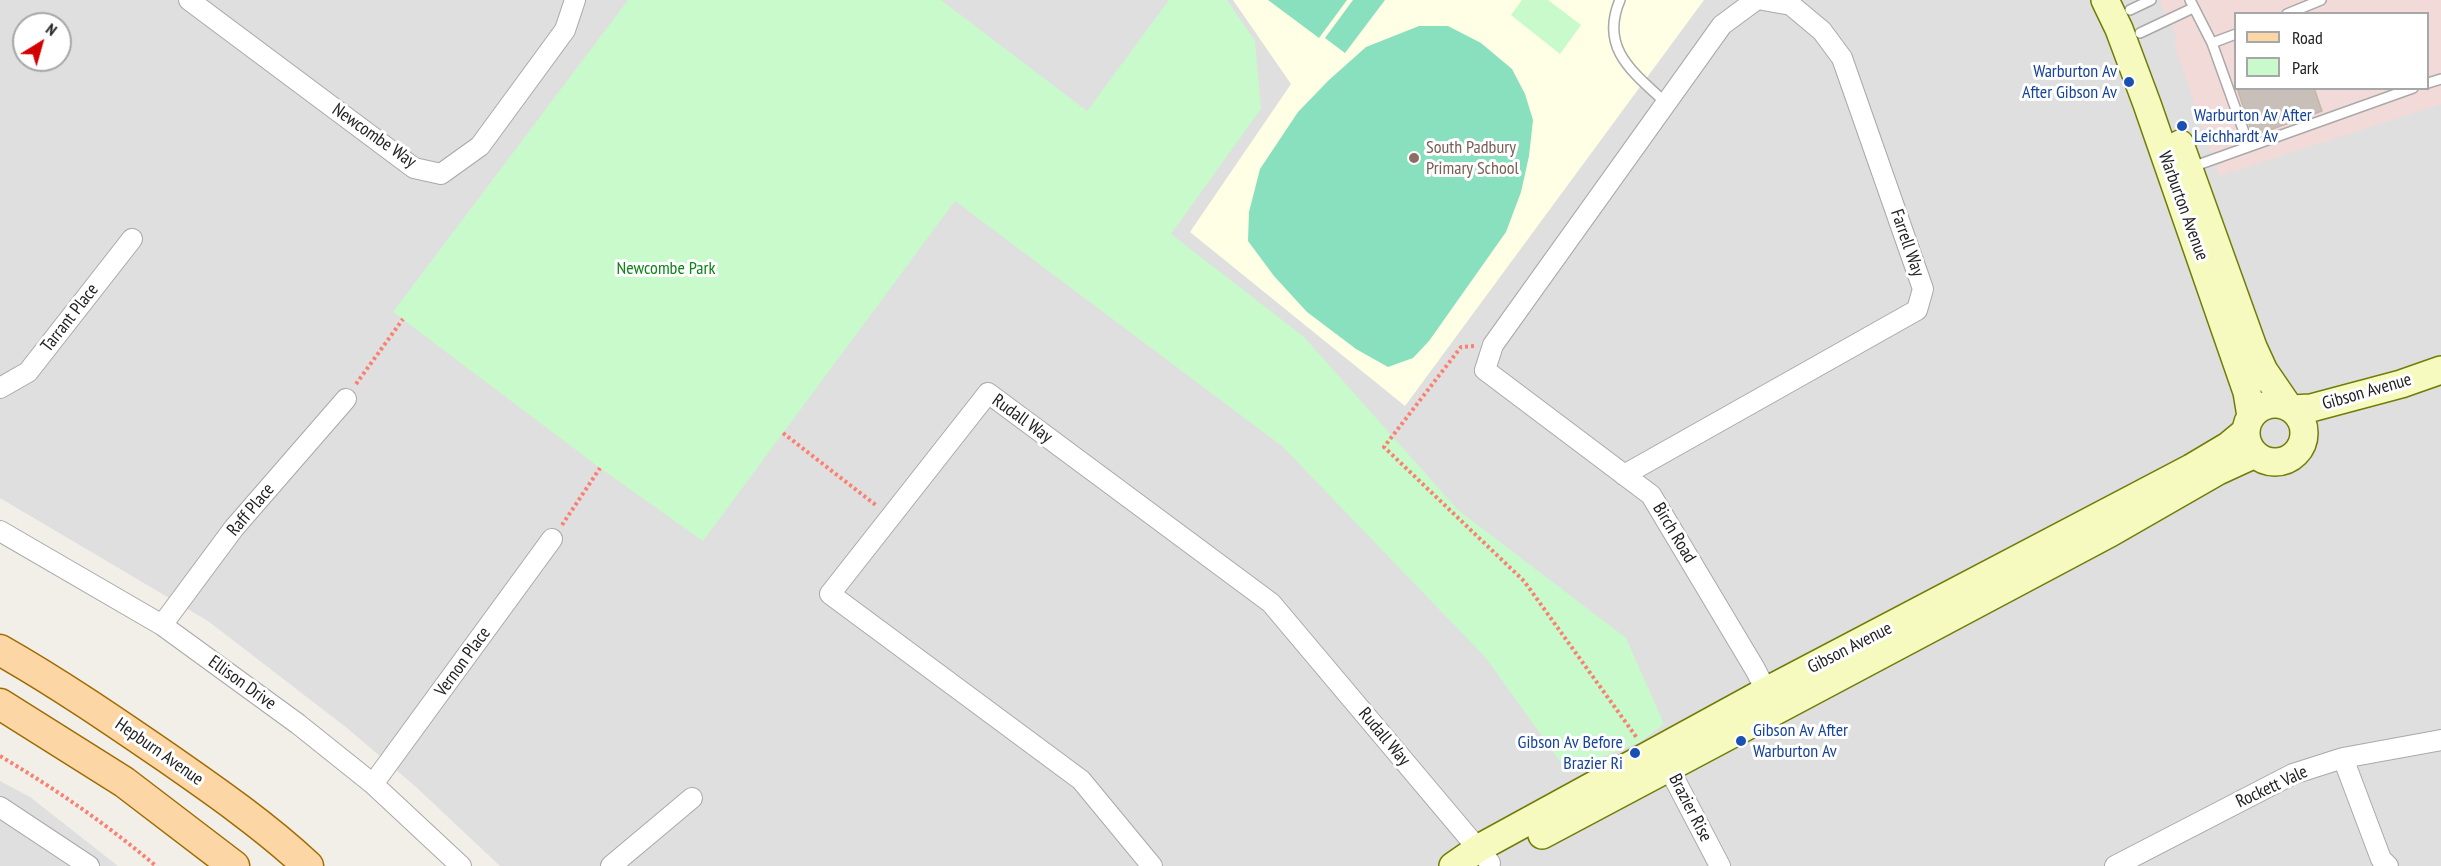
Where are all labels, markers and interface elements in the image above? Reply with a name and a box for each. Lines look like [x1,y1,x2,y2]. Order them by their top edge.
north arrow [12,12,72,72]
legend [2234,12,2429,90]
text: N [42,19,61,40]
text: Road [2292,26,2323,49]
text: Park [2292,56,2319,79]
place label: Warburton Av After Gibson Av [2022,61,2117,104]
marker: Warburton Av After Gibson Av [2122,75,2136,89]
street label: Newcombe Way [328,99,420,173]
place label: Warburton Av After Leichhardt Av [2194,105,2312,148]
marker: Warburton Av After Leichhardt Av [2175,119,2189,133]
place label: South Padbury Primary School [1426,137,1519,180]
street label: Warburton Avenue [2153,149,2213,263]
marker: South Padbury Primary School [1407,151,1421,165]
street label: Farrell Way [1885,207,1929,279]
park label: Newcombe Park [617,258,715,280]
street label: Tarrant Place [37,280,103,356]
street label: Gibson Avenue [2320,369,2414,415]
street label: Rudall Way [988,390,1056,448]
street label: Raff Place [223,479,279,541]
street label: Birch Road [1648,499,1700,567]
street label: Gibson Avenue [1804,618,1896,678]
street label: Vernon Place [431,623,495,701]
street label: Ellison Drive [204,651,280,715]
street label: Rudall Way [1354,704,1414,770]
street label: Hepburn Avenue [111,714,207,790]
place label: Gibson Av After Warburton Av [1753,720,1848,762]
place label: Gibson Av Before Brazier Ri [1518,732,1623,774]
marker: Gibson Av After Warburton Av [1734,734,1748,748]
marker: Gibson Av Before Brazier Ri [1628,746,1642,760]
street label: Rockett Vale [2233,761,2311,813]
street label: Brazier Rise [1664,770,1716,846]

